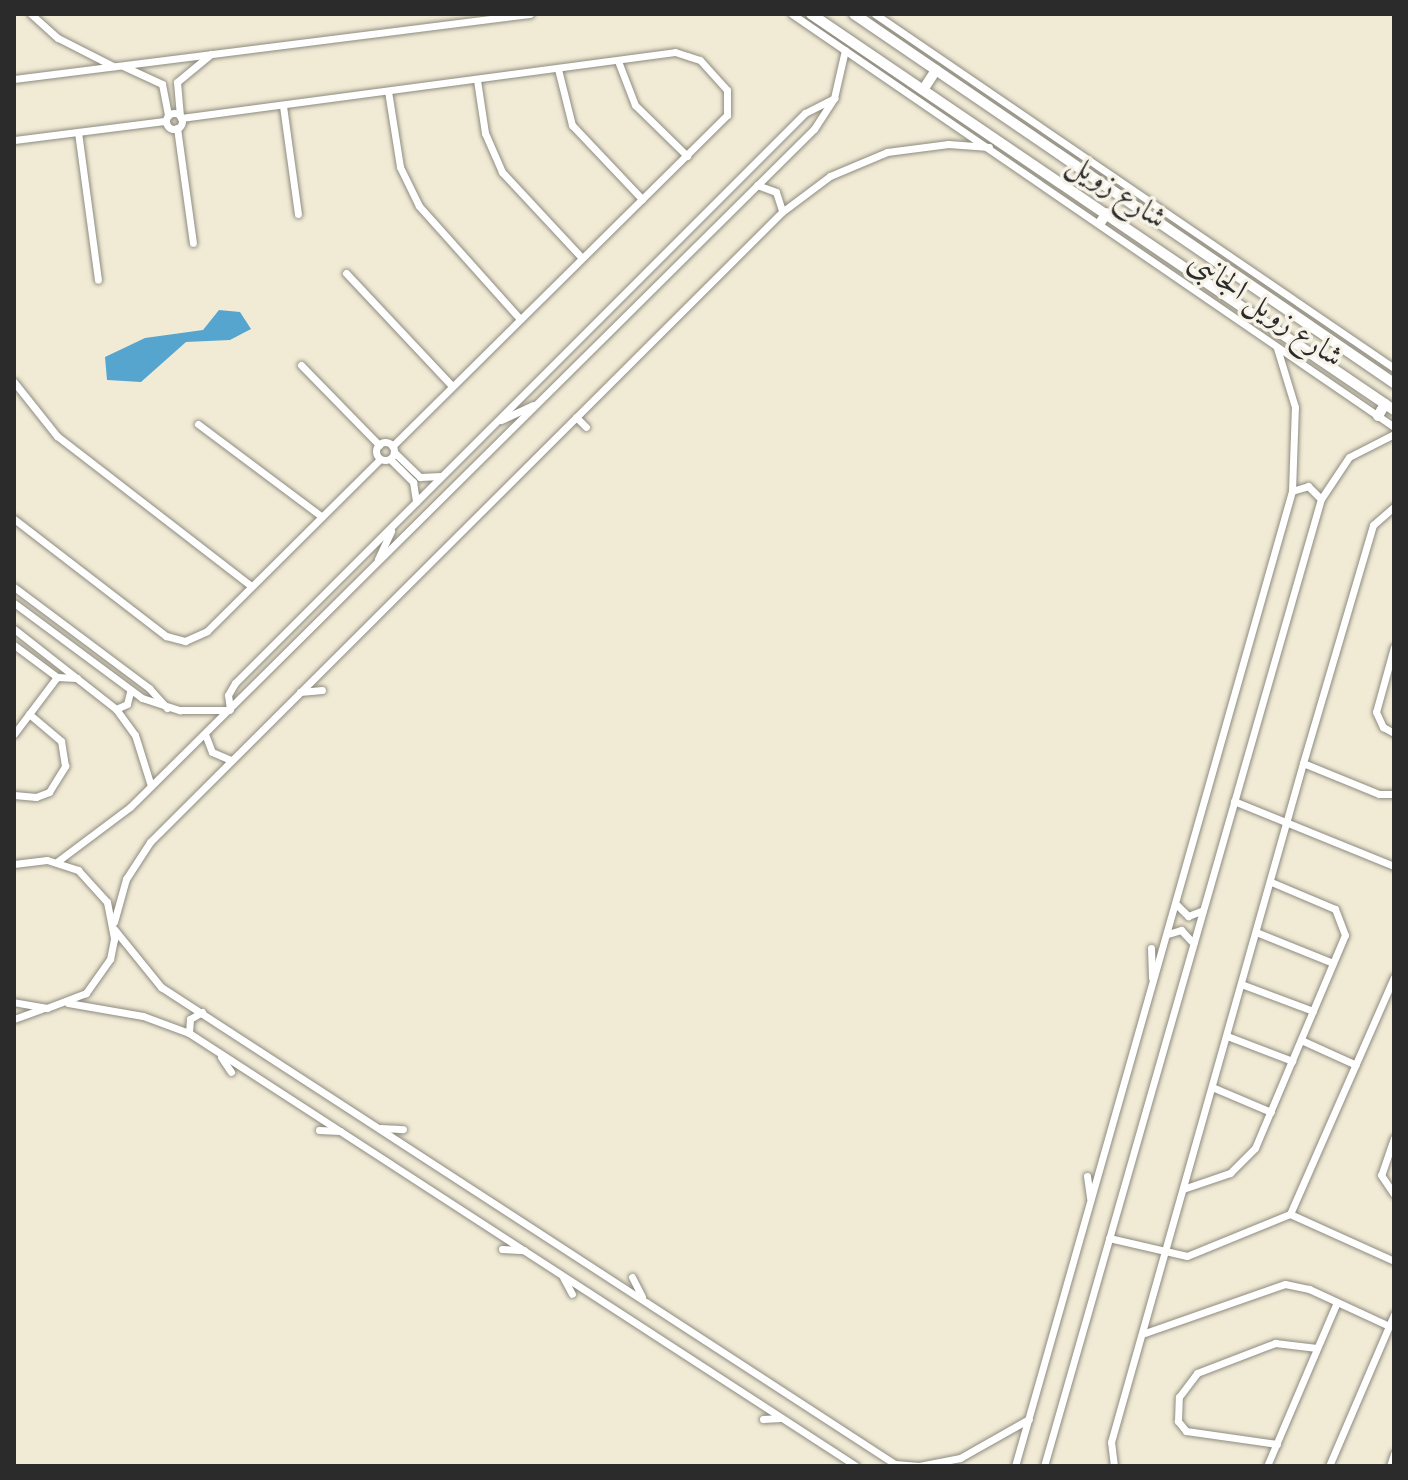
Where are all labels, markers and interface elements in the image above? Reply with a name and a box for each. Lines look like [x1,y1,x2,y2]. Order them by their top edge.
street label: شارع زويل [1061,145,1173,237]
street label: شارع زويل الجانبى [1182,243,1350,375]

